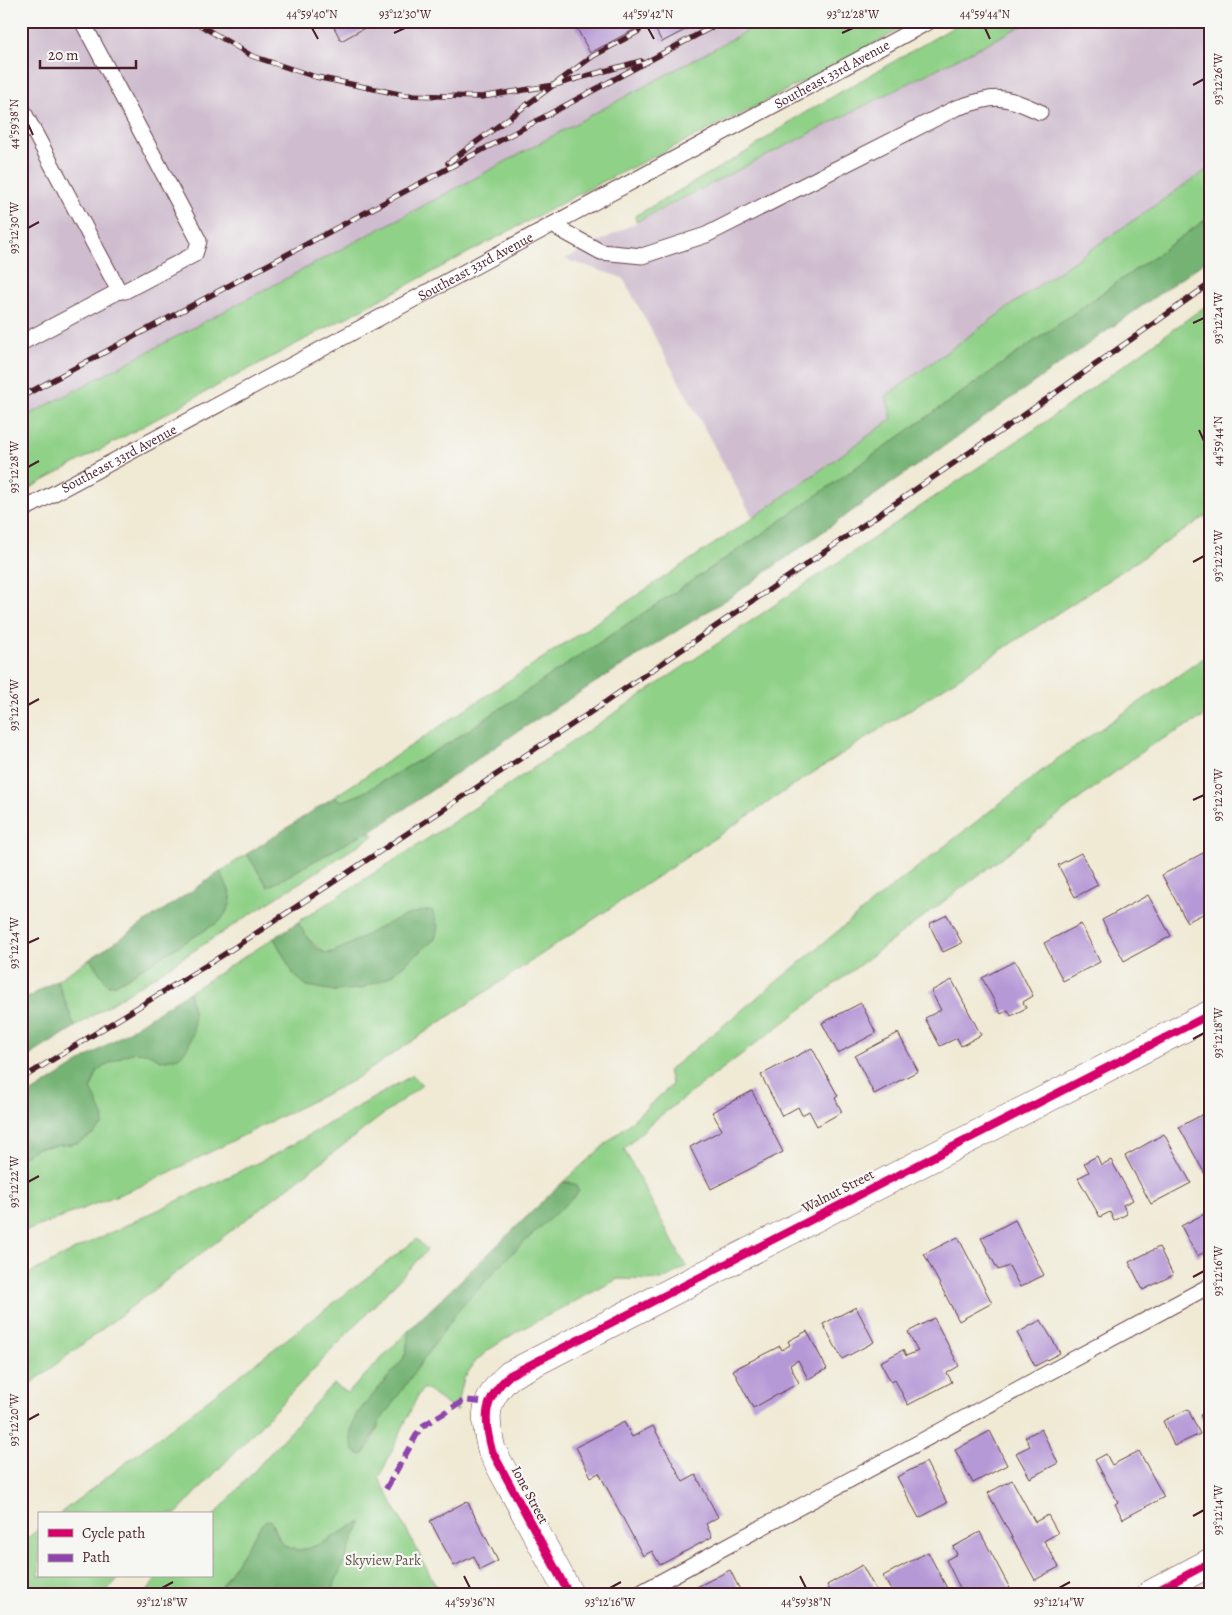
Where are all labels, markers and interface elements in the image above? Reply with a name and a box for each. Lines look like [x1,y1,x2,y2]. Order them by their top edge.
text: 44°59'40"N [286,6,338,22]
text: 93°12'30"W [379,6,432,22]
text: 44°59'42"N [623,6,674,22]
text: 93°12'28"W [827,6,880,22]
text: 44°59'44"N [960,6,1011,22]
street label: Southeast 33rd Avenue [771,35,893,113]
scale bar [40,38,136,70]
text: 20 m [48,45,79,65]
text: 93°12'26"W [1210,52,1226,105]
text: 44°59'38"N [6,99,22,149]
text: 93°12'30"W [6,201,22,254]
street label: Southeast 33rd Avenue [414,227,536,305]
text: 93°12'24"W [1210,291,1226,344]
text: 44°59'44"N [1210,415,1226,466]
street label: Southeast 33rd Avenue [58,419,180,497]
text: 93°12'28"W [6,440,22,493]
text: 93°12'22"W [1210,529,1226,582]
text: 93°12'26"W [6,678,22,731]
text: 93°12'20"W [1210,768,1226,821]
text: 93°12'24"W [6,916,22,969]
text: 93°12'18"W [1210,1007,1226,1058]
text: 93°12'22"W [6,1155,22,1208]
street label: Walnut Street [798,1164,878,1218]
text: 93°12'16"W [1210,1245,1226,1296]
text: 93°12'20"W [6,1393,22,1446]
street label: Ione Street [507,1463,553,1528]
text: 93°12'14"W [1210,1484,1226,1535]
legend [38,1512,212,1578]
text: Cycle path [82,1523,145,1543]
text: Path [82,1547,110,1567]
park label: Skyview Park [345,1551,421,1570]
text: 93°12'18"W [137,1594,188,1610]
text: 44°59'36"N [445,1594,495,1610]
text: 93°12'16"W [585,1594,636,1610]
text: 44°59'38"N [781,1594,831,1610]
text: 93°12'14"W [1034,1594,1085,1610]

